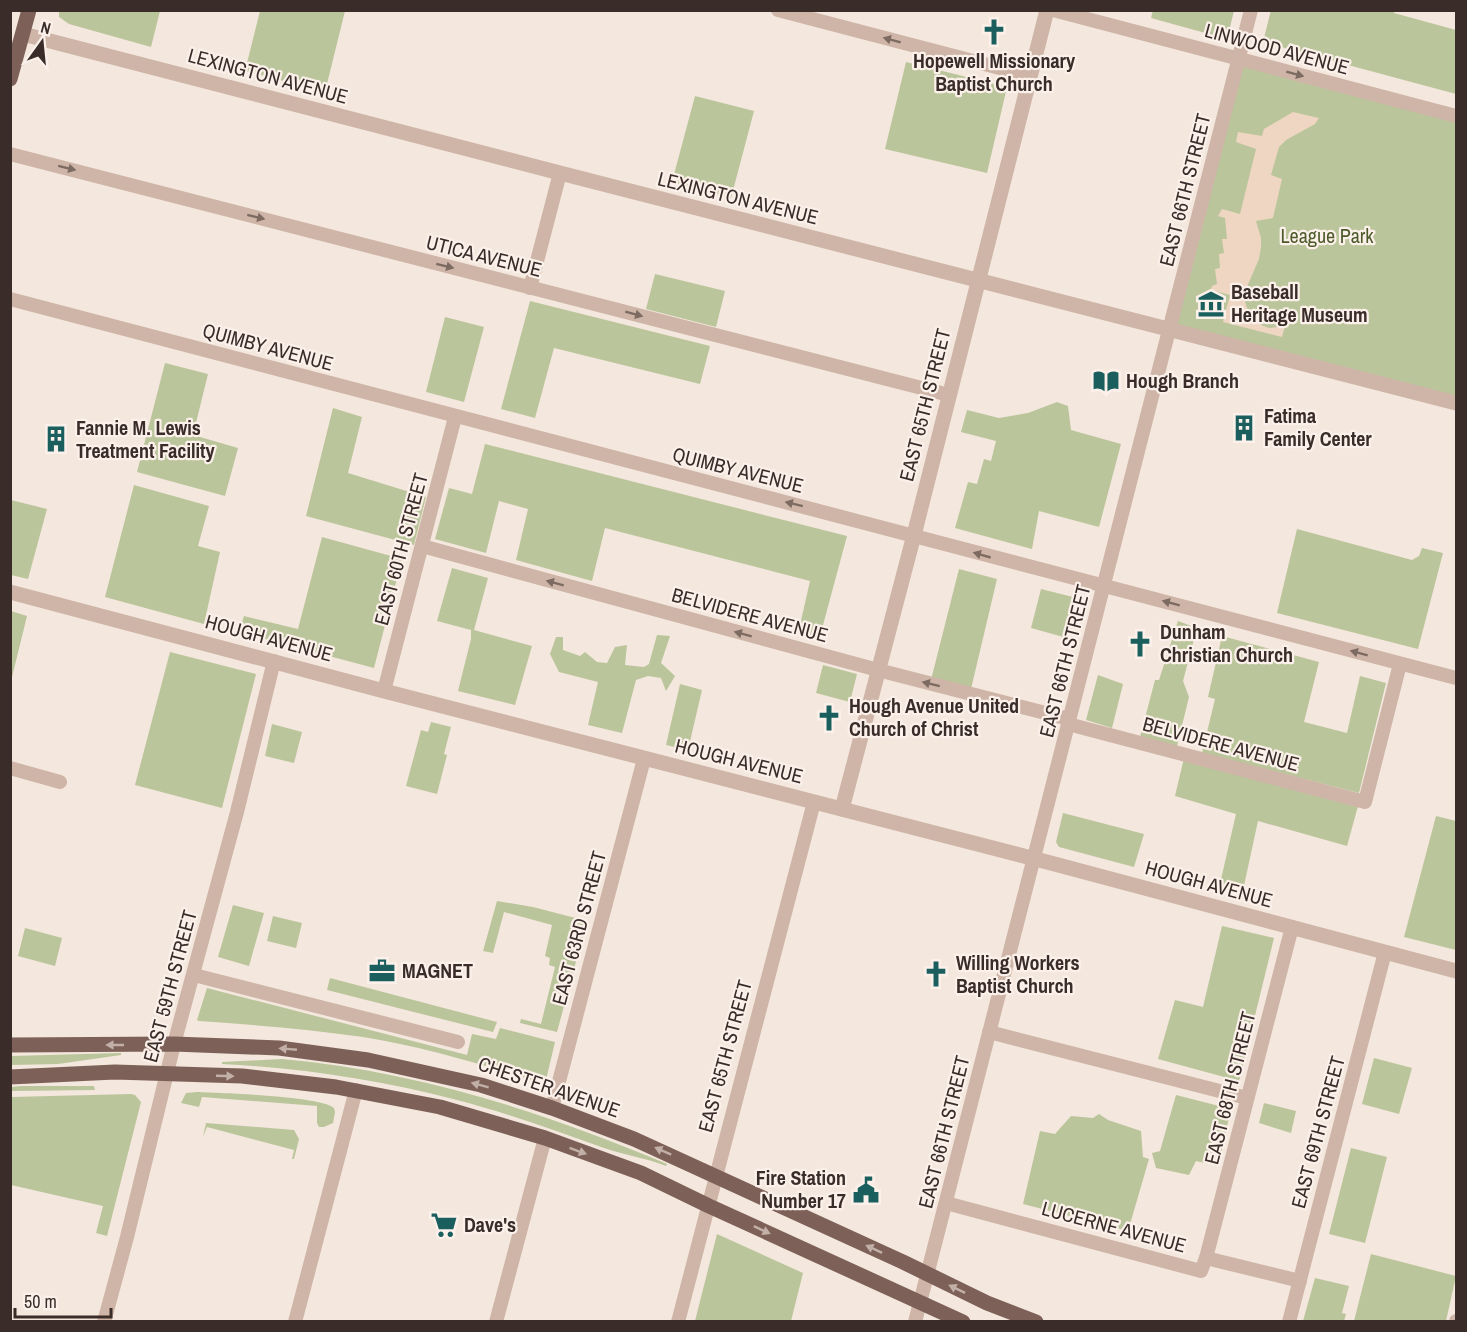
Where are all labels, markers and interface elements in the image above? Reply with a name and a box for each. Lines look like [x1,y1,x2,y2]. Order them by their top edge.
north arrow [12,12,72,72]
text: N [38,16,53,39]
street label: LINWOOD AVENUE [1202,16,1352,81]
church icon: Hopewell Missionary Baptist Church [979,17,1009,47]
one-way arrow [883,35,901,44]
street label: LEXINGTON AVENUE [185,41,351,110]
place label: Hopewell Missionary Baptist Church [913,47,1076,97]
one-way arrow [1286,69,1304,79]
street label: EAST 66TH STREET [1152,111,1217,269]
one-way arrow [58,164,76,174]
street label: LEXINGTON AVENUE [655,165,821,231]
one-way arrow [247,213,265,222]
park label: League Park [1281,222,1374,249]
street label: UTICA AVENUE [424,228,545,283]
one-way arrow [436,261,454,271]
place label: Baseball Heritage Museum [1231,278,1368,328]
museum icon: Baseball Heritage Museum [1196,289,1226,319]
one-way arrow [624,310,643,320]
street label: QUIMBY AVENUE [200,316,336,377]
street label: EAST 65TH STREET [892,326,957,484]
library icon: Hough Branch [1091,366,1121,396]
place label: Hough Branch [1126,367,1239,394]
place label: Fatima Family Center [1264,402,1372,452]
building icon: Fatima Family Center [1229,413,1259,443]
place label: Fannie M. Lewis Treatment Facility [76,414,216,464]
building icon: Fannie M. Lewis Treatment Facility [41,424,71,454]
street label: QUIMBY AVENUE [670,440,807,499]
street label: EAST 60TH STREET [367,470,434,628]
one-way arrow [784,499,803,509]
one-way arrow [973,550,991,559]
one-way arrow [546,577,564,587]
street label: BELVIDERE AVENUE [669,581,831,648]
street label: EAST 66TH STREET [1032,582,1097,740]
one-way arrow [1162,598,1180,607]
street label: HOUGH AVENUE [202,608,336,668]
place label: Dunham Christian Church [1160,618,1293,668]
one-way arrow [734,628,752,638]
church icon: Dunham Christian Church [1125,629,1155,659]
one-way arrow [1350,648,1368,657]
one-way arrow [922,679,940,688]
place label: Hough Avenue United Church of Christ [849,692,1019,742]
church icon: Hough Avenue United Church of Christ [814,703,844,733]
street label: BELVIDERE AVENUE [1140,710,1302,777]
street label: HOUGH AVENUE [672,732,806,789]
street label: EAST 63RD STREET [545,848,612,1008]
street label: HOUGH AVENUE [1142,854,1276,914]
street label: EAST 59TH STREET [136,907,203,1065]
place label: Willing Workers Baptist Church [956,949,1080,999]
office icon: MAGNET [367,956,397,986]
place label: MAGNET [402,957,473,984]
church icon: Willing Workers Baptist Church [921,959,951,989]
street label: EAST 65TH STREET [691,977,758,1135]
street label: EAST 68TH STREET [1197,1009,1262,1167]
one-way arrow [106,1040,125,1050]
one-way arrow [279,1044,298,1054]
street label: CHESTER AVENUE [475,1050,624,1123]
street label: EAST 66TH STREET [911,1053,976,1211]
street label: EAST 69TH STREET [1284,1053,1351,1211]
one-way arrow [215,1071,234,1080]
one-way arrow [470,1080,488,1089]
one-way arrow [570,1146,588,1156]
one-way arrow [654,1147,671,1156]
place label: Fire Station Number 17 [756,1164,846,1214]
public building icon: Fire Station Number 17 [851,1175,881,1205]
street label: LUCERNE AVENUE [1039,1194,1189,1259]
supermarket icon: Dave's [429,1210,459,1240]
place label: Dave's [464,1211,516,1238]
one-way arrow [753,1225,771,1235]
one-way arrow [866,1244,883,1253]
scale bar [15,1281,111,1319]
one-way arrow [948,1284,965,1293]
text: 50 m [24,1289,57,1314]

